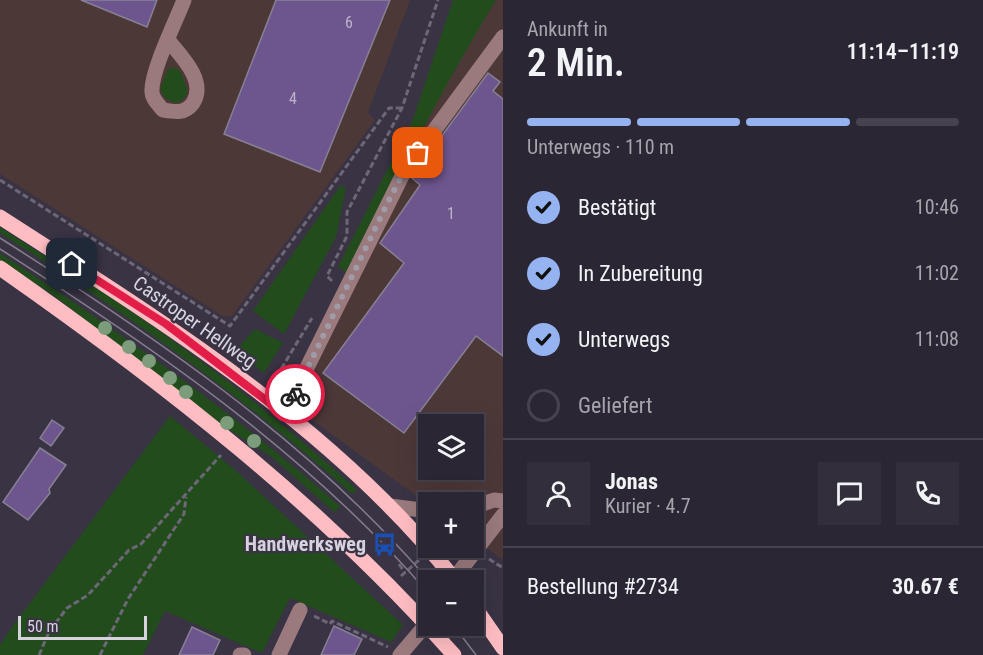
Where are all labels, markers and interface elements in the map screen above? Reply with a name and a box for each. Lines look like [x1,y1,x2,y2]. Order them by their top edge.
house number: 6 [345,13,353,32]
text: Ankunft in [527,17,608,41]
text: 11:14–11:19 [847,39,959,64]
text: 2 Min. [527,40,625,86]
house number: 4 [289,89,297,108]
pin [392,127,443,178]
text: Unterwegs · 110 m [527,135,674,159]
icon: bag [401,136,434,169]
icon: check [527,191,560,224]
text: Bestätigt [578,195,656,220]
text: 10:46 [915,195,959,219]
house number: 1 [447,204,455,223]
pin [46,238,97,289]
icon: home [55,247,88,280]
icon: check [527,257,560,290]
text: In Zubereitung [578,261,703,286]
text: 11:02 [915,261,959,285]
street label: Castroper Hellweg [129,271,261,373]
icon: check [527,323,560,356]
text: Unterwegs [578,327,670,352]
text: 11:08 [915,327,959,351]
courier [265,364,325,424]
icon: bike [279,378,312,411]
text: Geliefert [578,393,653,418]
map controls [418,414,484,636]
button: layers [418,414,484,480]
button: person [527,462,590,525]
button: chat [818,462,881,525]
button: phone [896,462,959,525]
text: Jonas [605,469,658,494]
button: + [418,492,484,558]
text: Kurier · 4.7 [605,494,691,518]
bus stop icon: Handwerksweg [371,531,397,557]
place label: Handwerksweg [245,532,366,556]
button: − [418,570,484,636]
text: Bestellung #2734 [527,574,679,599]
text: 30.67 € [892,574,959,599]
scale bar [18,613,147,640]
text: 50 m [27,617,59,636]

